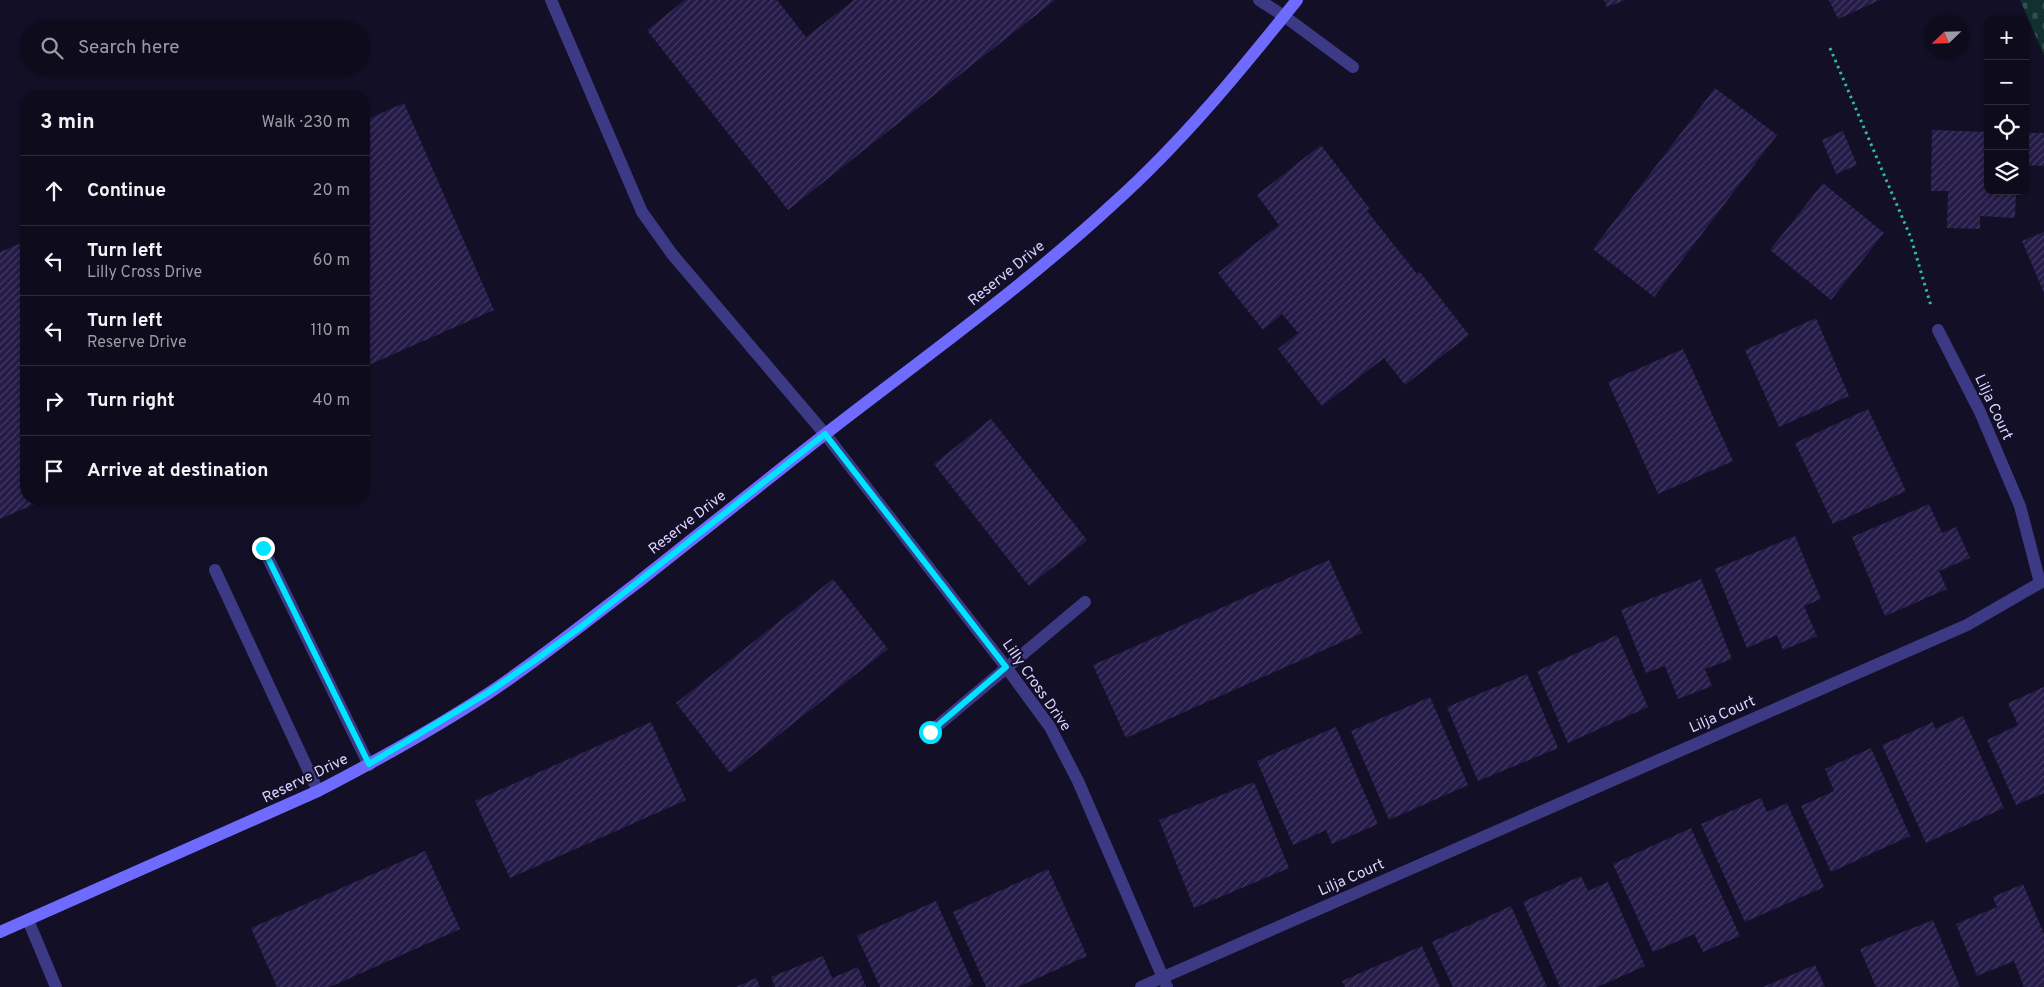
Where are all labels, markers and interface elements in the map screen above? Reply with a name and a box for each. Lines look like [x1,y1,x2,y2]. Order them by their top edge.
north arrow [1924,15,1969,60]
map controls [1984,15,2029,195]
button: + [1984,15,2029,60]
search box [20,20,370,75]
icon: search [38,34,66,62]
text: Search here [78,36,180,60]
button: − [1984,60,2029,105]
button: locate [1984,105,2029,150]
text: 3 min [40,109,95,136]
text: Walk · 230 m [261,113,350,133]
button: layers [1984,150,2029,195]
icon: ahead [40,177,68,205]
text: Continue [87,179,166,203]
text: 20 m [313,181,350,201]
street label: Reserve Drive [965,237,1049,311]
text: Turn left [87,239,163,263]
icon: left [40,247,68,275]
text: 60 m [313,251,350,271]
text: Lilly Cross Drive [87,263,202,283]
text: Turn left [87,309,163,333]
icon: left [40,317,68,345]
text: 110 m [310,321,350,341]
text: Reserve Drive [87,333,187,353]
street label: Lilja Court [1969,372,2016,443]
icon: right [40,387,68,415]
text: Turn right [87,389,175,413]
text: 40 m [312,391,350,411]
icon: arrive [40,457,68,485]
text: Arrive at destination [87,459,268,483]
street label: Reserve Drive [645,487,731,559]
route end [252,537,275,560]
street label: Lilly Cross Drive [997,636,1075,736]
street label: Lilja Court [1687,692,1759,738]
route start [919,721,942,744]
street label: Reserve Drive [260,750,352,808]
street label: Lilja Court [1316,855,1388,901]

